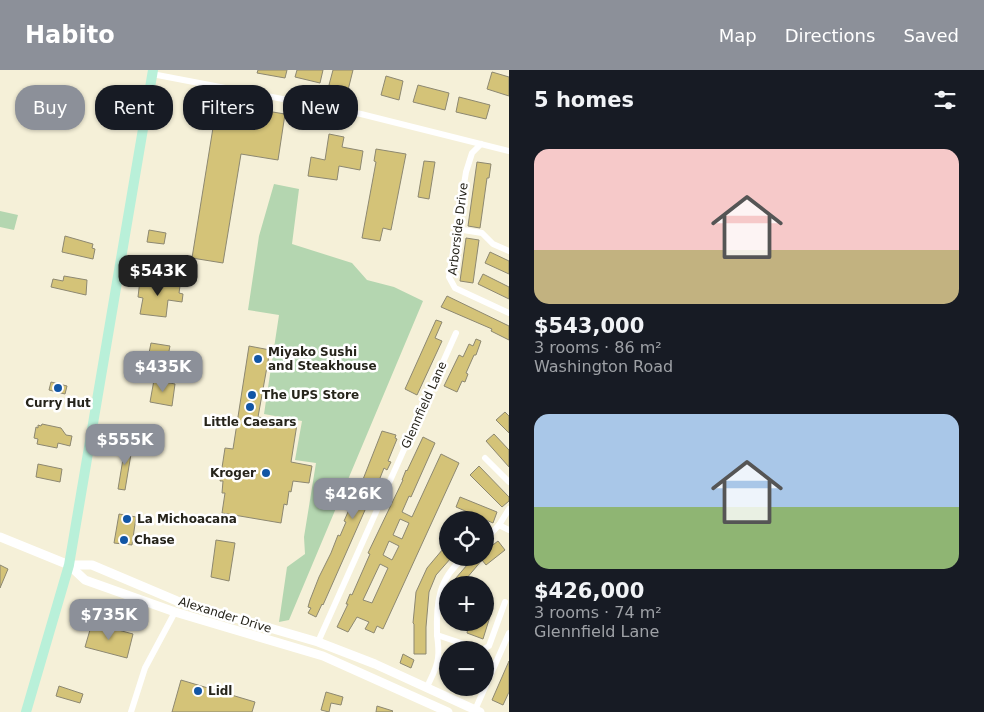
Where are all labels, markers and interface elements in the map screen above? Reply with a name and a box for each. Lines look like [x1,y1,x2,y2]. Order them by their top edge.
text: Habito [25,21,115,49]
text: Map [719,25,757,46]
text: Directions [785,25,875,46]
text: Saved [903,25,959,46]
chip: Buy [15,85,85,130]
chip: Rent [95,85,173,130]
chip: Filters [183,85,273,130]
chip: New [283,85,358,130]
icon: filters [931,86,959,114]
text: 5 homes [534,88,634,112]
street label: Arborside Drive [445,182,471,276]
icon: home [702,182,792,272]
pin: $543K [123,254,193,297]
text: $543K [130,261,186,280]
text: $543,000 [534,314,644,338]
text: 3 rooms · 86 m² [534,338,662,357]
place label: Miyako Sushi and Steakhouse [268,345,377,373]
pin: $435K [128,350,198,393]
marker: Miyako Sushi and Steakhouse [252,353,264,365]
text: $435K [135,357,191,376]
text: Washington Road [534,357,673,376]
street label: Glennfield Lane [398,359,450,451]
marker: Curry Hut [52,382,64,394]
place label: The UPS Store [262,388,359,402]
marker: The UPS Store [246,389,258,401]
place label: Curry Hut [25,396,91,410]
marker: Little Caesars [244,401,256,413]
place label: Little Caesars [203,415,297,429]
pin: $555K [90,424,160,466]
text: $555K [97,430,153,449]
icon: home [702,447,792,537]
place label: Kroger [210,466,256,480]
marker: Kroger [260,467,272,479]
pin: $426K [318,478,388,520]
text: $426K [325,484,381,503]
map controls [439,511,494,696]
button: locate [439,511,494,566]
place label: La Michoacana [137,512,237,526]
marker: La Michoacana [121,513,133,525]
place label: Chase [134,533,175,547]
marker: Chase [118,534,130,546]
button: + [439,576,494,631]
text: $426,000 [534,579,644,603]
street label: Alexander Drive [177,594,273,636]
pin: $735K [74,598,144,641]
text: 3 rooms · 74 m² [534,603,662,622]
text: $735K [81,605,137,624]
text: Glennfield Lane [534,622,659,641]
button: − [439,641,494,696]
place label: Lidl [208,684,232,698]
marker: Lidl [192,685,204,697]

